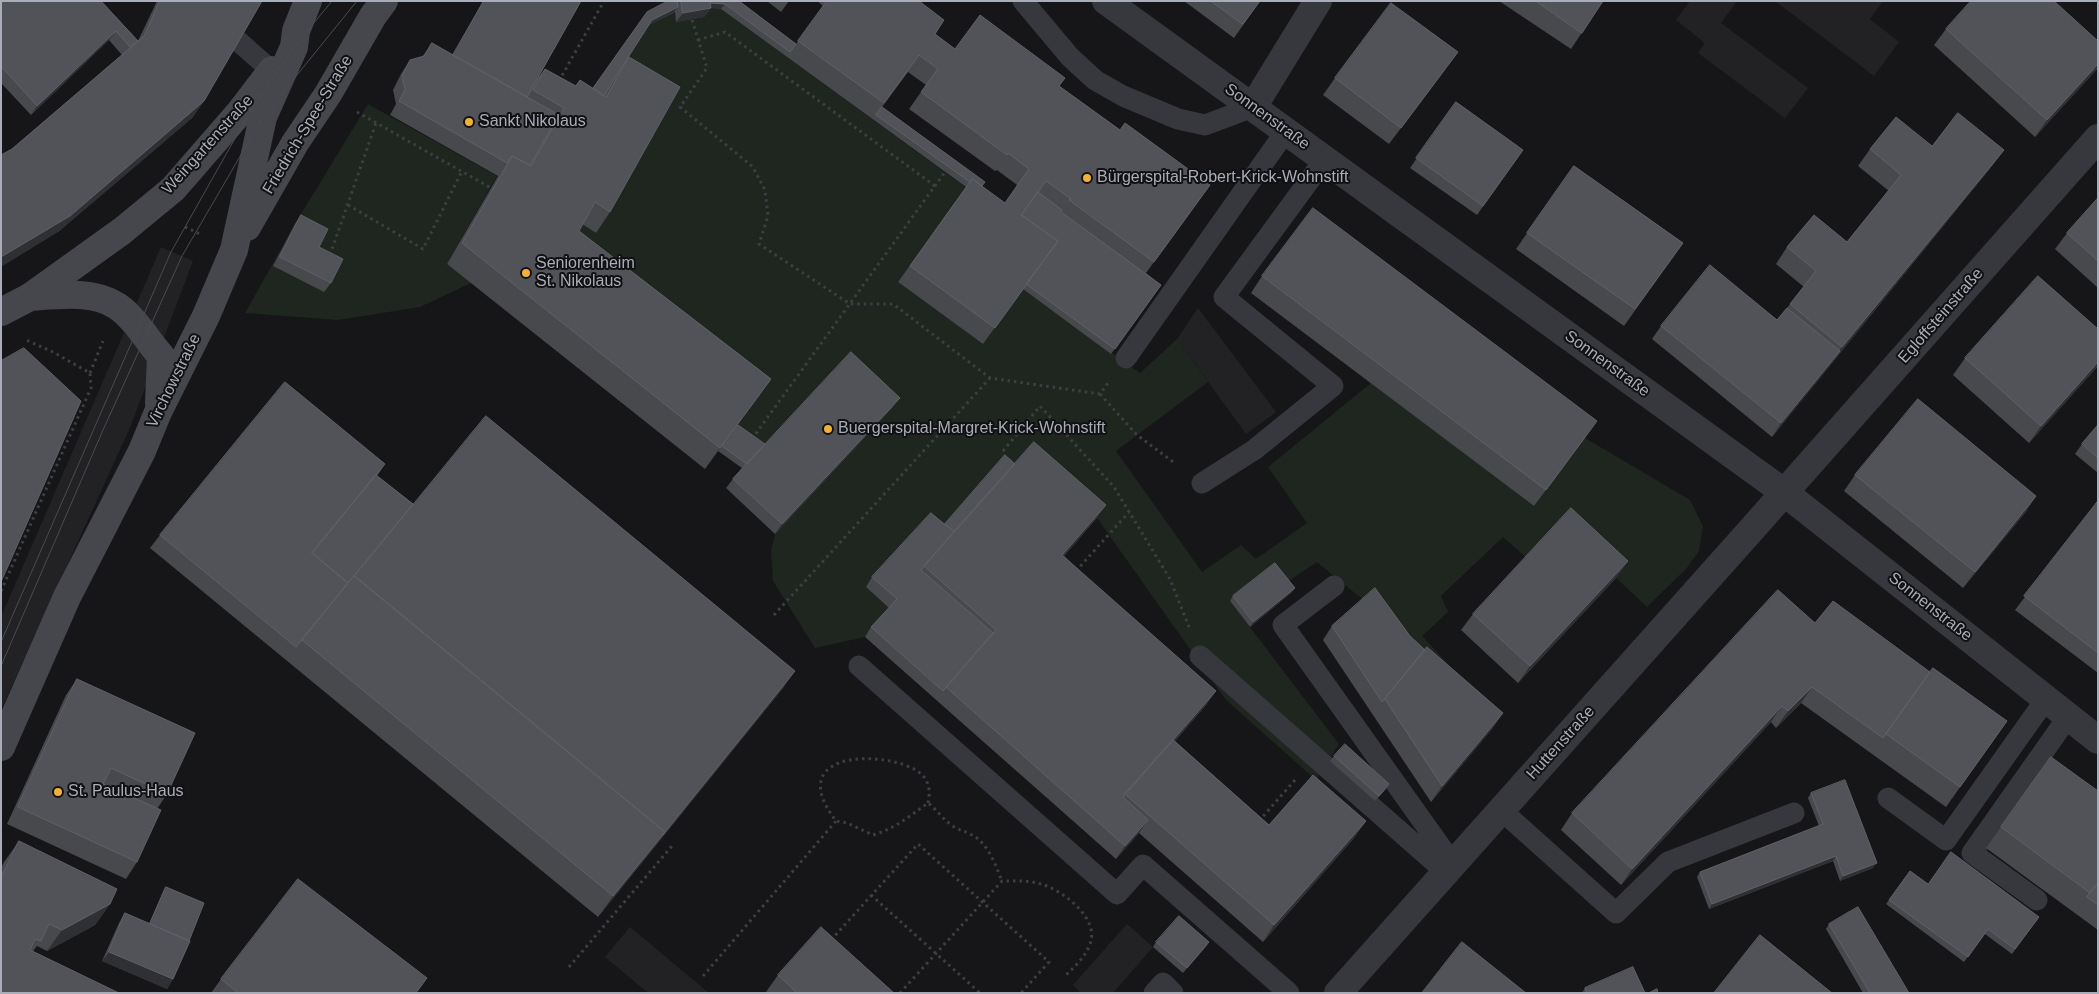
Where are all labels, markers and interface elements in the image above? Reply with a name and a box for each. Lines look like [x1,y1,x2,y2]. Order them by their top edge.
street label: Friedrich-Spee-Straße [259,52,357,198]
street label: Sonnenstraße [1221,80,1313,154]
street label: Weingartenstraße [158,91,258,199]
place label: Sankt Nikolaus [479,112,586,132]
marker: Sankt Nikolaus [463,116,475,128]
place label: Bürgerspital-Robert-Krick-Wohnstift [1097,168,1348,188]
marker: Bürgerspital-Robert-Krick-Wohnstift [1081,172,1093,184]
place label: Seniorenheim St. Nikolaus [536,254,635,292]
street label: Egloffsteinstraße [1894,265,1988,367]
marker: Seniorenheim St. Nikolaus [520,267,532,279]
street label: Sonnenstraße [1561,327,1653,401]
street label: Virchowstraße [143,331,205,431]
place label: Buergerspital-Margret-Krick-Wohnstift [838,419,1105,439]
marker: Buergerspital-Margret-Krick-Wohnstift [822,423,834,435]
street label: Sonnenstraße [1884,568,1976,646]
street label: Huttenstraße [1523,702,1599,784]
place label: St. Paulus-Haus [68,782,184,802]
marker: St. Paulus-Haus [52,786,64,798]

